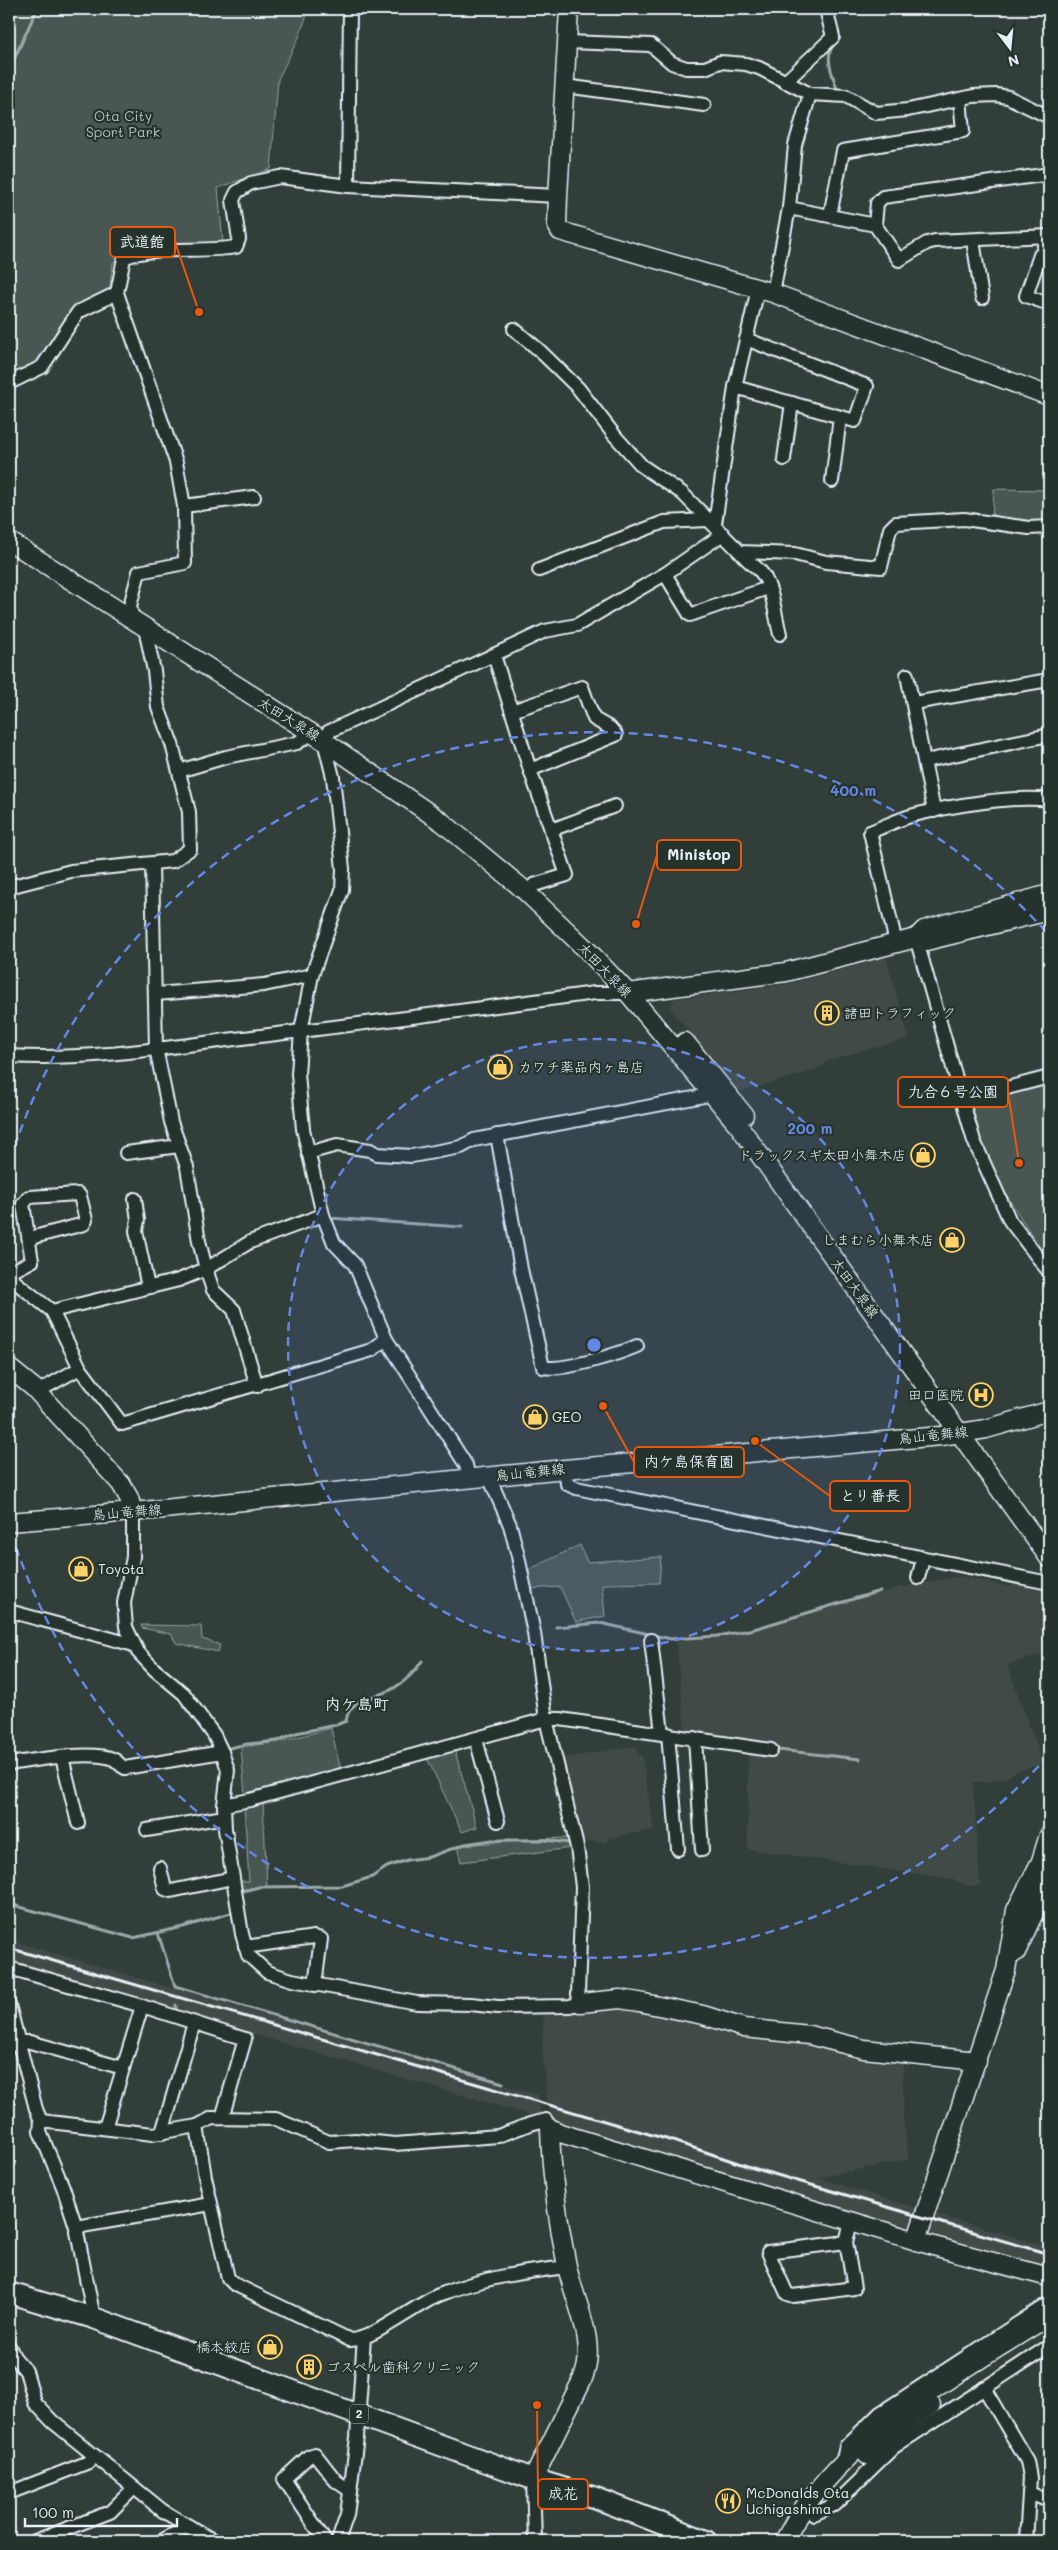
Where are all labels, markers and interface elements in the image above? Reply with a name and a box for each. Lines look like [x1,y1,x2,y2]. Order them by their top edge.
north arrow [986,22,1036,72]
text: N [1006,50,1021,72]
park label: Ota City Sport Park [86,106,160,141]
callout: 武道館 [110,227,175,257]
text: 武道館 [119,231,165,251]
street label: 太田大泉線 [255,692,324,745]
text: 400 m [830,780,876,800]
callout: Ministop [657,840,741,870]
text: Ministop [667,844,731,864]
street label: 太田大泉線 [574,938,637,1001]
building icon: 諸田トラフィック [814,1000,840,1026]
place label: 諸田トラフィック [844,1003,956,1022]
shop icon: カワチ薬品内ヶ島店 [487,1054,513,1080]
place label: カワチ薬品内ヶ島店 [518,1057,644,1076]
callout: 九合６号公園 [898,1077,1008,1107]
text: 九合６号公園 [908,1081,998,1101]
text: 200 m [788,1118,833,1138]
shop icon: ドラックスギ太田小舞木店 [910,1142,936,1168]
place label: ドラックスギ太田小舞木店 [738,1145,906,1164]
shop icon: しまむら小舞木店 [939,1227,965,1253]
place label: しまむら小舞木店 [822,1230,934,1249]
street label: 太田大泉線 [827,1254,884,1322]
centre of rings [585,1336,603,1354]
hospital icon: 田口医院 [968,1382,994,1408]
place label: 田口医院 [908,1385,964,1404]
shop icon: GEO [522,1404,548,1430]
place label: GEO [552,1407,581,1426]
street label: 鳥山竜舞線 [897,1421,969,1448]
callout: 内ケ島保育園 [634,1447,744,1477]
text: 内ケ島保育園 [644,1451,734,1471]
street label: 鳥山竜舞線 [494,1458,566,1485]
callout: とり番長 [830,1481,910,1511]
text: とり番長 [840,1485,900,1505]
street label: 鳥山竜舞線 [91,1499,163,1524]
shop icon: Toyota [68,1556,94,1582]
place label: Toyota [98,1559,145,1578]
district label: 内ケ島町 [325,1693,389,1714]
shop icon: 橋本絞店 [257,2334,283,2360]
place label: 橋本絞店 [196,2337,252,2356]
building icon: ゴスペル歯科クリニック [296,2354,322,2380]
place label: ゴスペル歯科クリニック [326,2357,480,2376]
road number: 2 [350,2404,368,2424]
callout: 成花 [538,2479,588,2509]
text: 成花 [548,2483,578,2503]
place label: McDonalds Ota Uchigashima [746,2483,849,2518]
restaurant icon: McDonalds Ota Uchigashima [715,2488,741,2514]
scale bar [25,2495,178,2527]
text: 100 m [32,2502,74,2522]

